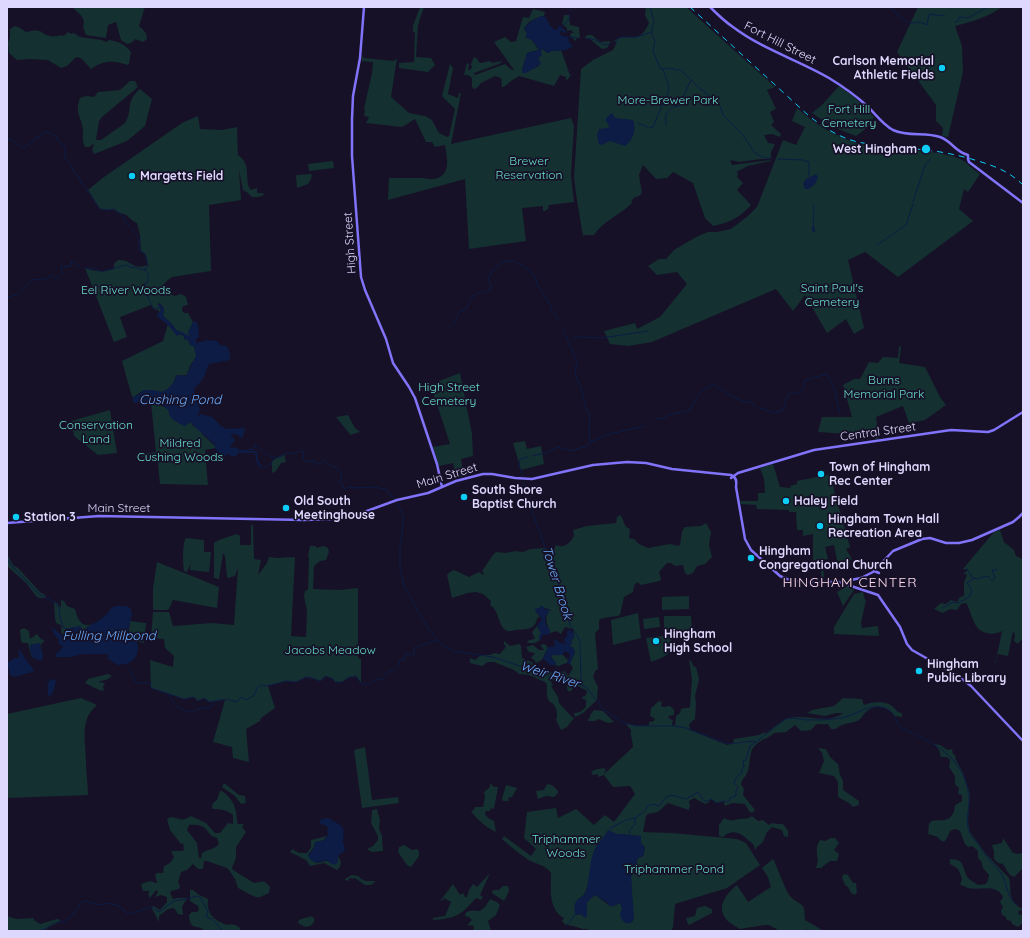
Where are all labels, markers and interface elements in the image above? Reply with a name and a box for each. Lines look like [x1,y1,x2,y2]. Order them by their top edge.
street label: Fort Hill Street [742,19,818,67]
place label: Carlson Memorial Athletic Fields [832,54,934,82]
marker: Carlson Memorial Athletic Fields [937,63,947,73]
park label: More-Brewer Park [617,93,719,107]
park label: Fort Hill Cemetery [822,102,876,130]
place label: West Hingham [833,142,917,156]
marker: West Hingham [920,143,932,155]
park label: Brewer Reservation [496,154,562,182]
place label: Margetts Field [140,169,223,183]
marker: Margetts Field [127,171,137,181]
street label: High Street [341,212,359,274]
park label: Saint Paul's Cemetery [801,281,863,309]
park label: Eel River Woods [81,283,171,297]
park label: Burns Memorial Park [844,373,924,401]
park label: High Street Cemetery [418,380,480,408]
water label: Cushing Pond [139,392,221,408]
park label: Conservation Land [59,418,133,446]
street label: Central Street [839,420,917,444]
park label: Mildred Cushing Woods [137,436,223,464]
street label: Main Street [415,460,479,492]
place label: Town of Hingham Rec Center [829,460,930,488]
marker: Town of Hingham Rec Center [816,469,826,479]
place label: South Shore Baptist Church [472,483,557,511]
marker: South Shore Baptist Church [459,492,469,502]
place label: Old South Meetinghouse [294,494,375,522]
place label: Haley Field [794,494,858,508]
marker: Haley Field [781,496,791,506]
street label: Main Street [88,501,150,515]
marker: Old South Meetinghouse [281,503,291,513]
place label: Station 3 [24,510,76,524]
marker: Station 3 [11,512,21,522]
place label: Hingham Town Hall Recreation Area [828,512,939,540]
marker: Hingham Town Hall Recreation Area [815,521,825,531]
place label: Hingham Congregational Church [759,544,892,572]
water label: Tower Brook [538,545,576,621]
marker: Hingham Congregational Church [746,553,756,563]
district label: HINGHAM CENTER [782,575,918,591]
place label: Hingham High School [664,627,732,655]
water label: Fulling Millpond [62,628,156,644]
marker: Hingham High School [651,636,661,646]
park label: Jacobs Meadow [284,643,376,657]
place label: Hingham Public Library [927,657,1006,685]
water label: Weir River [518,658,582,692]
marker: Hingham Public Library [914,666,924,676]
park label: Triphammer Woods [532,832,600,860]
park label: Triphammer Pond [624,862,724,876]

